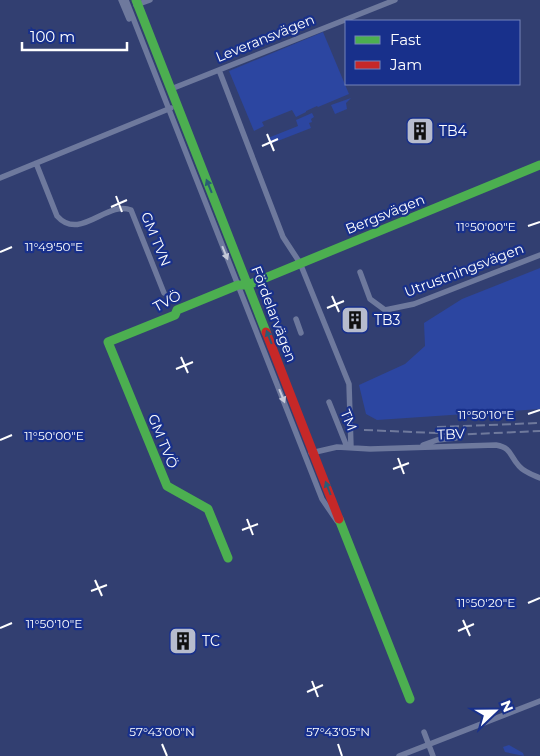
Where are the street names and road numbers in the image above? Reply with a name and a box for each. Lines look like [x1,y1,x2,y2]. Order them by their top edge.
street label: Leveransvägen [213,10,317,66]
street label: Bergsvägen [343,190,427,238]
street label: GM TVN [137,209,175,269]
street label: Utrustningsvägen [402,239,526,301]
street label: Fördelarvägen [247,263,301,365]
street label: TVÖ [150,286,184,316]
street label: TM [337,407,361,433]
street label: GM TVÖ [144,411,182,471]
street label: TBV [437,425,465,443]

